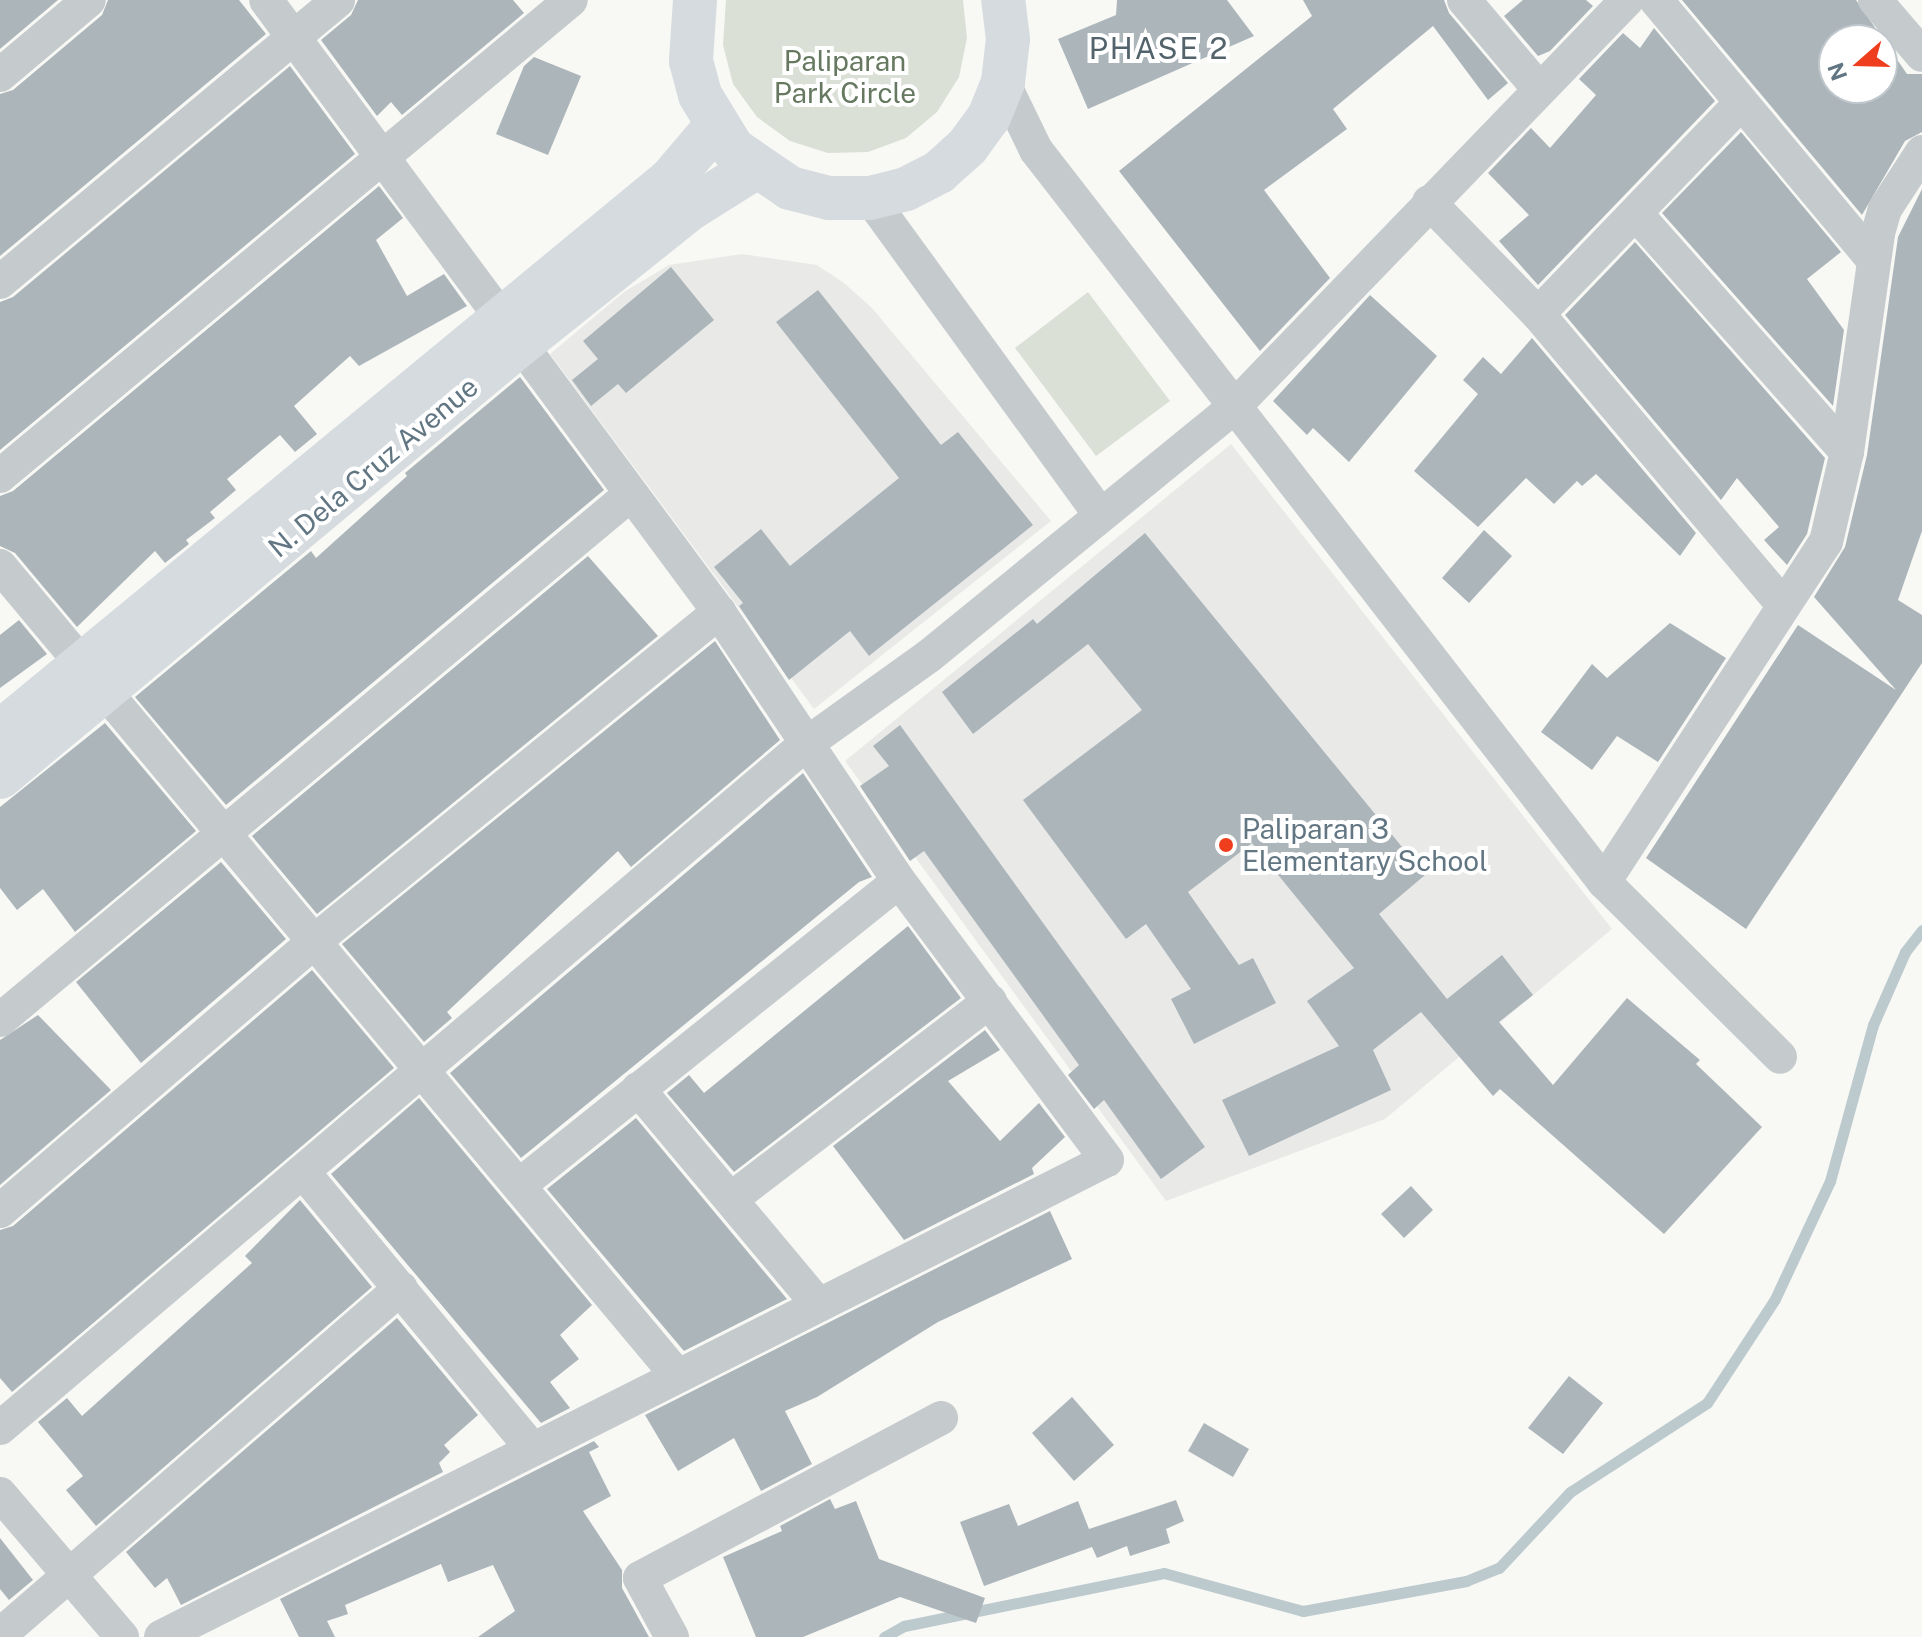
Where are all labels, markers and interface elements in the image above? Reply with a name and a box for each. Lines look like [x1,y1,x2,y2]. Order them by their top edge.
north arrow [1818,24,1898,104]
district label: PHASE 2 [1089,30,1229,66]
park label: Paliparan Park Circle [774,44,916,110]
text: N [1822,59,1852,84]
street label: N. Dela Cruz Avenue [261,370,485,564]
place label: Paliparan 3 Elementary School [1242,812,1488,878]
marker: Paliparan 3 Elementary School [1217,836,1235,854]

